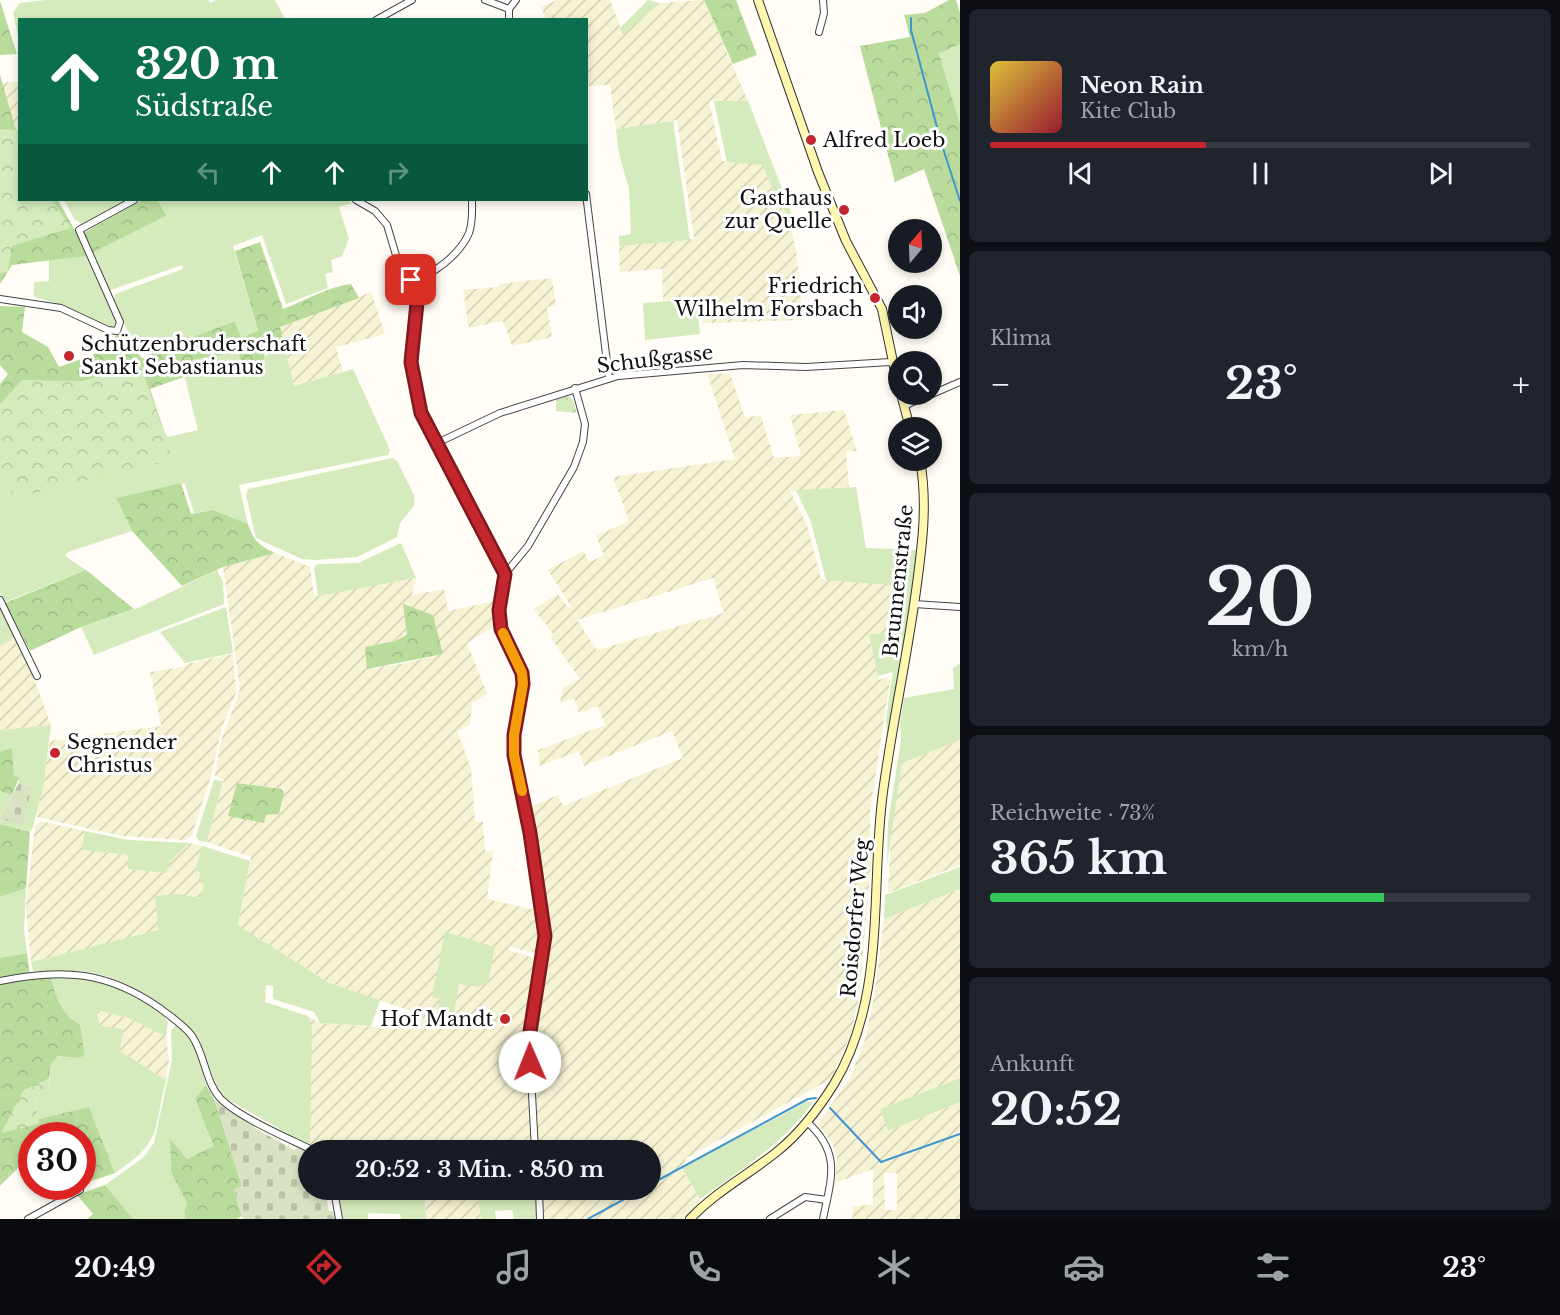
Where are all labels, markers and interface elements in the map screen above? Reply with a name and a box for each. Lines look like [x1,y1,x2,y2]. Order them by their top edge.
text: 320 m [135,38,278,90]
icon: ahead [36,42,114,120]
text: Neon Rain [1080,72,1204,99]
text: Südstraße [135,90,273,123]
text: Kite Club [1080,99,1176,123]
place label: Alfred Loeb [822,128,945,152]
marker: Alfred Loeb [804,133,818,147]
icon: left [192,156,225,189]
icon: ahead [255,156,288,189]
icon: ahead [318,156,351,189]
icon: right [381,156,414,189]
icon: previous [1064,157,1097,190]
icon: pause [1244,157,1277,190]
icon: next [1424,157,1457,190]
place label: Gasthaus zur Quelle [724,186,832,233]
marker: Gasthaus zur Quelle [837,203,851,217]
north arrow [888,219,942,273]
map controls [888,219,942,471]
pin [385,254,436,305]
icon: arrive [394,263,427,296]
place label: Friedrich Wilhelm Forsbach [673,274,863,321]
button: sound [888,285,942,339]
marker: Friedrich Wilhelm Forsbach [868,291,882,305]
text: Klima [990,326,1051,350]
place label: Schützenbruderschaft Sankt Sebastianus [81,332,307,379]
street label: Schußgasse [595,340,715,378]
marker: Schützenbruderschaft Sankt Sebastianus [62,349,76,363]
button: search [888,351,942,405]
text: 23° [1225,355,1298,411]
text: − [990,364,1011,405]
text: + [1512,364,1530,405]
button: layers [888,417,942,471]
street label: Brunnenstraße [878,503,918,659]
text: 20 [1205,549,1315,646]
text: km/h [1232,637,1288,661]
place label: Segnender Christus [67,730,177,777]
marker: Segnender Christus [48,746,62,760]
text: Reichweite · 73% [990,801,1155,825]
text: 365 km [990,830,1167,886]
street label: Roisdorfer Weg [836,836,874,999]
place label: Hof Mandt [380,1007,493,1031]
marker: Hof Mandt [498,1012,512,1026]
position arrow [498,1030,562,1094]
text: Ankunft [990,1052,1075,1076]
text: 20:52 [990,1081,1122,1137]
speed limit sign: 30 [18,1122,96,1200]
text: 20:52 · 3 Min. · 850 m [355,1156,604,1183]
icon: directions [303,1246,345,1288]
icon: music [493,1246,535,1288]
icon: phone [683,1246,725,1288]
icon: climate [873,1246,915,1288]
icon: car [1063,1246,1105,1288]
icon: filters [1252,1246,1294,1288]
text: 20:49 [74,1251,156,1284]
text: 23° [1442,1251,1486,1284]

